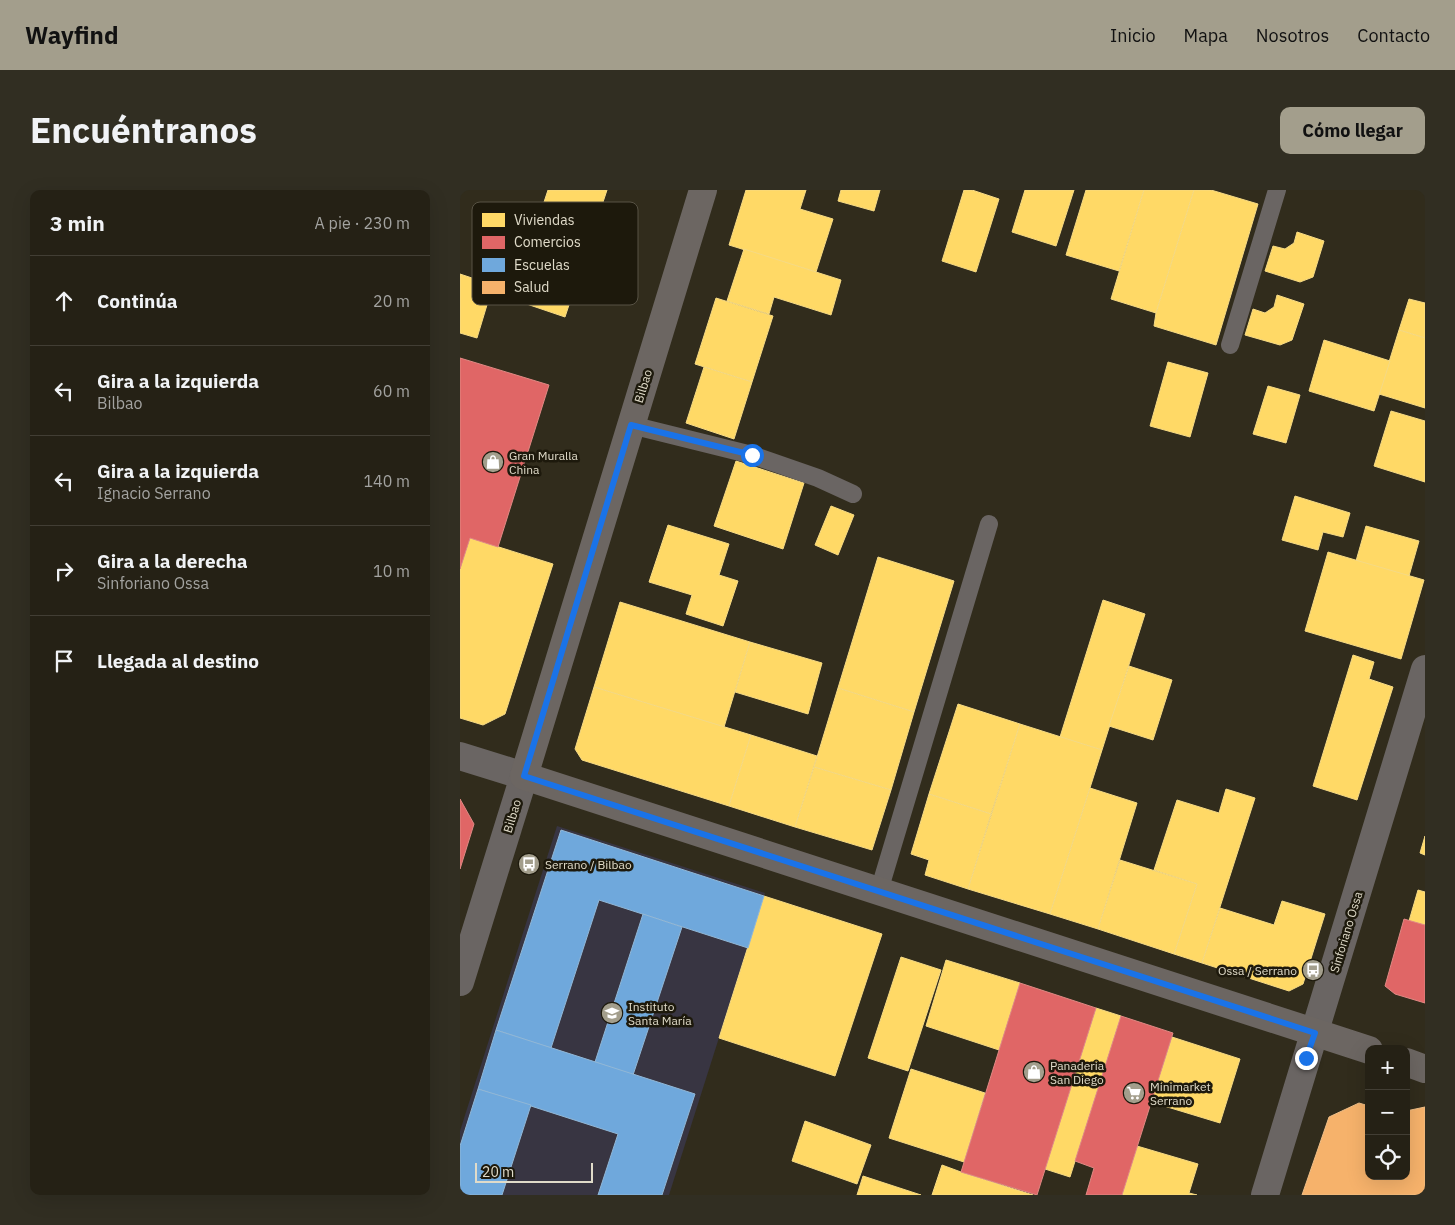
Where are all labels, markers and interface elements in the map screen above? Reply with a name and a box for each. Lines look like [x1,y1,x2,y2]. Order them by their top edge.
text: Wayfind [25,19,118,51]
text: Inicio [1110,24,1156,47]
text: Mapa [1184,24,1228,47]
text: Nosotros [1256,24,1329,47]
text: Contacto [1357,24,1430,47]
text: Encuéntranos [30,107,257,153]
button: Cómo llegar [1280,107,1425,154]
legend [472,202,638,305]
text: 3 min [50,209,105,237]
text: Viviendas [514,211,575,229]
text: A pie · 230 m [315,213,410,233]
text: Comercios [514,233,581,251]
text: Escuelas [514,256,570,274]
text: Salud [514,278,550,296]
icon: ahead [50,287,78,315]
text: Continúa [97,289,178,313]
text: 20 m [373,291,410,311]
street label: Bilbao [631,367,655,405]
text: Gira a la izquierda [97,369,259,393]
icon: left [50,377,78,405]
text: 60 m [373,381,410,401]
text: Bilbao [97,393,143,413]
route start [741,444,764,467]
place label: Gran Muralla China [509,448,579,477]
shop icon: Gran Muralla China [481,450,505,474]
text: Gira a la izquierda [97,459,259,483]
icon: left [50,467,78,495]
text: 140 m [363,471,410,491]
text: Ignacio Serrano [97,483,211,503]
text: Gira a la derecha [97,549,248,573]
icon: right [50,557,78,585]
text: 10 m [373,561,410,581]
text: Sinforiano Ossa [97,573,209,593]
icon: arrive [50,647,78,675]
text: Llegada al destino [97,649,259,673]
street label: Bilbao [500,797,524,835]
bus stop icon: Serrano / Bilbao [517,852,541,876]
place label: Serrano / Bilbao [545,857,632,872]
street label: Sinforiano Ossa [1327,889,1366,974]
bus stop icon: Ossa / Serrano [1301,958,1325,982]
place label: Ossa / Serrano [1218,963,1297,978]
place label: Instituto Santa María [628,999,692,1028]
school or university icon: Instituto Santa María [600,1001,624,1025]
map controls [1365,1045,1410,1180]
button: + [1365,1045,1410,1090]
route end [1295,1047,1318,1070]
place label: Panaderia San Diego [1050,1058,1105,1087]
shop icon: Panaderia San Diego [1022,1060,1046,1084]
place label: Minimarket Serrano [1150,1079,1211,1108]
supermarket icon: Minimarket Serrano [1122,1081,1146,1105]
button: − [1365,1090,1410,1135]
button: locate [1365,1135,1410,1180]
scale bar [475,1160,592,1183]
text: 20 m [482,1163,514,1181]

